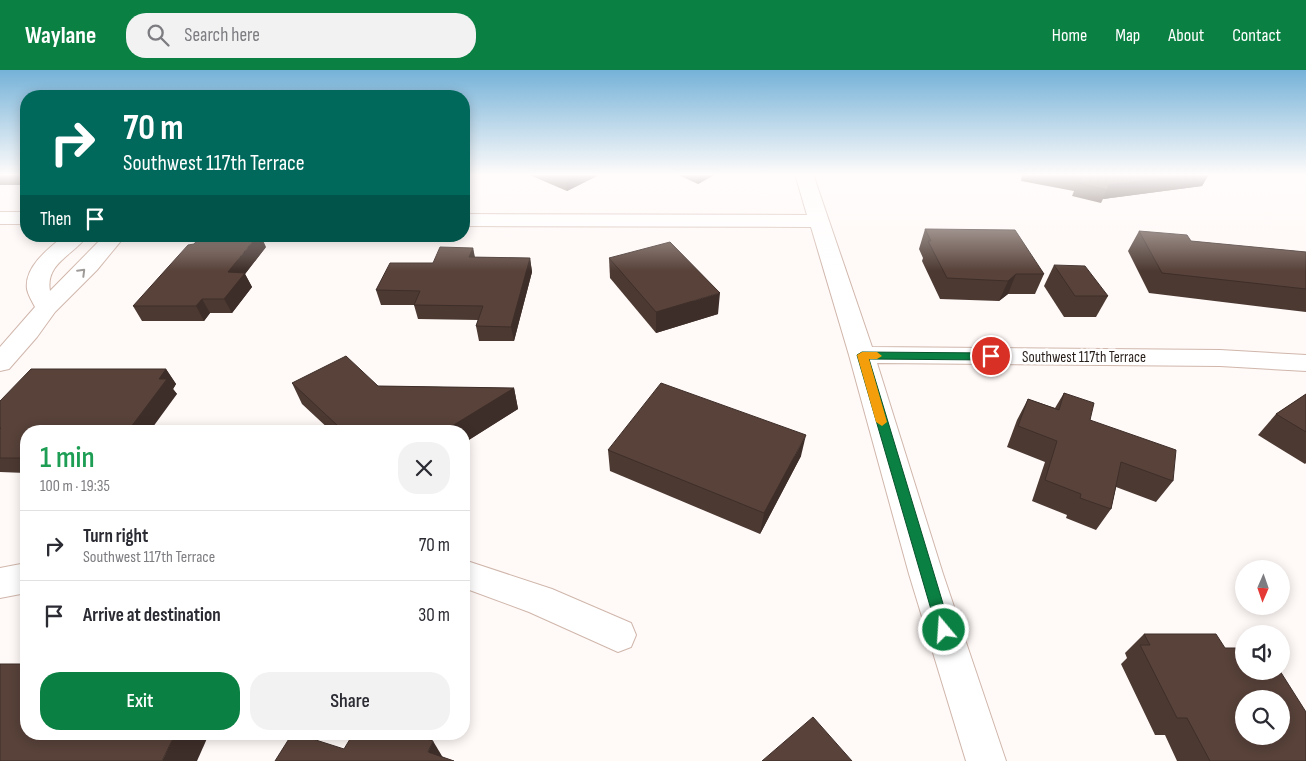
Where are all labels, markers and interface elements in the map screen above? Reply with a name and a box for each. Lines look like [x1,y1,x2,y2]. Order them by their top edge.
search box [126,13,476,58]
text: Waylane [25,21,96,50]
icon: search [144,21,172,49]
text: Search here [184,24,260,47]
text: Home [1052,25,1087,46]
text: Map [1115,25,1140,46]
text: About [1168,25,1204,46]
text: Contact [1232,25,1281,46]
text: 70 m [123,107,183,150]
icon: right [40,110,105,175]
text: Southwest 117th Terrace [123,150,305,177]
icon: arrive [81,205,109,233]
text: Then [40,208,71,231]
one-way arrow [76,269,85,278]
pin [970,335,1012,377]
icon: arrive [977,342,1005,370]
street label: Southwest 117th Terrace [1022,348,1146,367]
text: 1 min [40,440,95,476]
button: close [398,442,450,494]
text: 100 m · 19:35 [40,477,110,496]
text: Turn right [83,525,148,548]
icon: right [40,532,68,560]
text: 70 m [419,534,450,557]
text: Southwest 117th Terrace [83,548,215,567]
north arrow [1235,560,1290,615]
map controls [1235,560,1290,745]
icon: arrive [40,602,68,630]
position arrow [917,603,969,655]
text: Arrive at destination [83,604,221,627]
text: 30 m [418,604,450,627]
button: sound [1235,625,1290,680]
button: Exit [40,672,240,730]
button: Share [250,672,450,730]
button: search [1235,690,1290,745]

